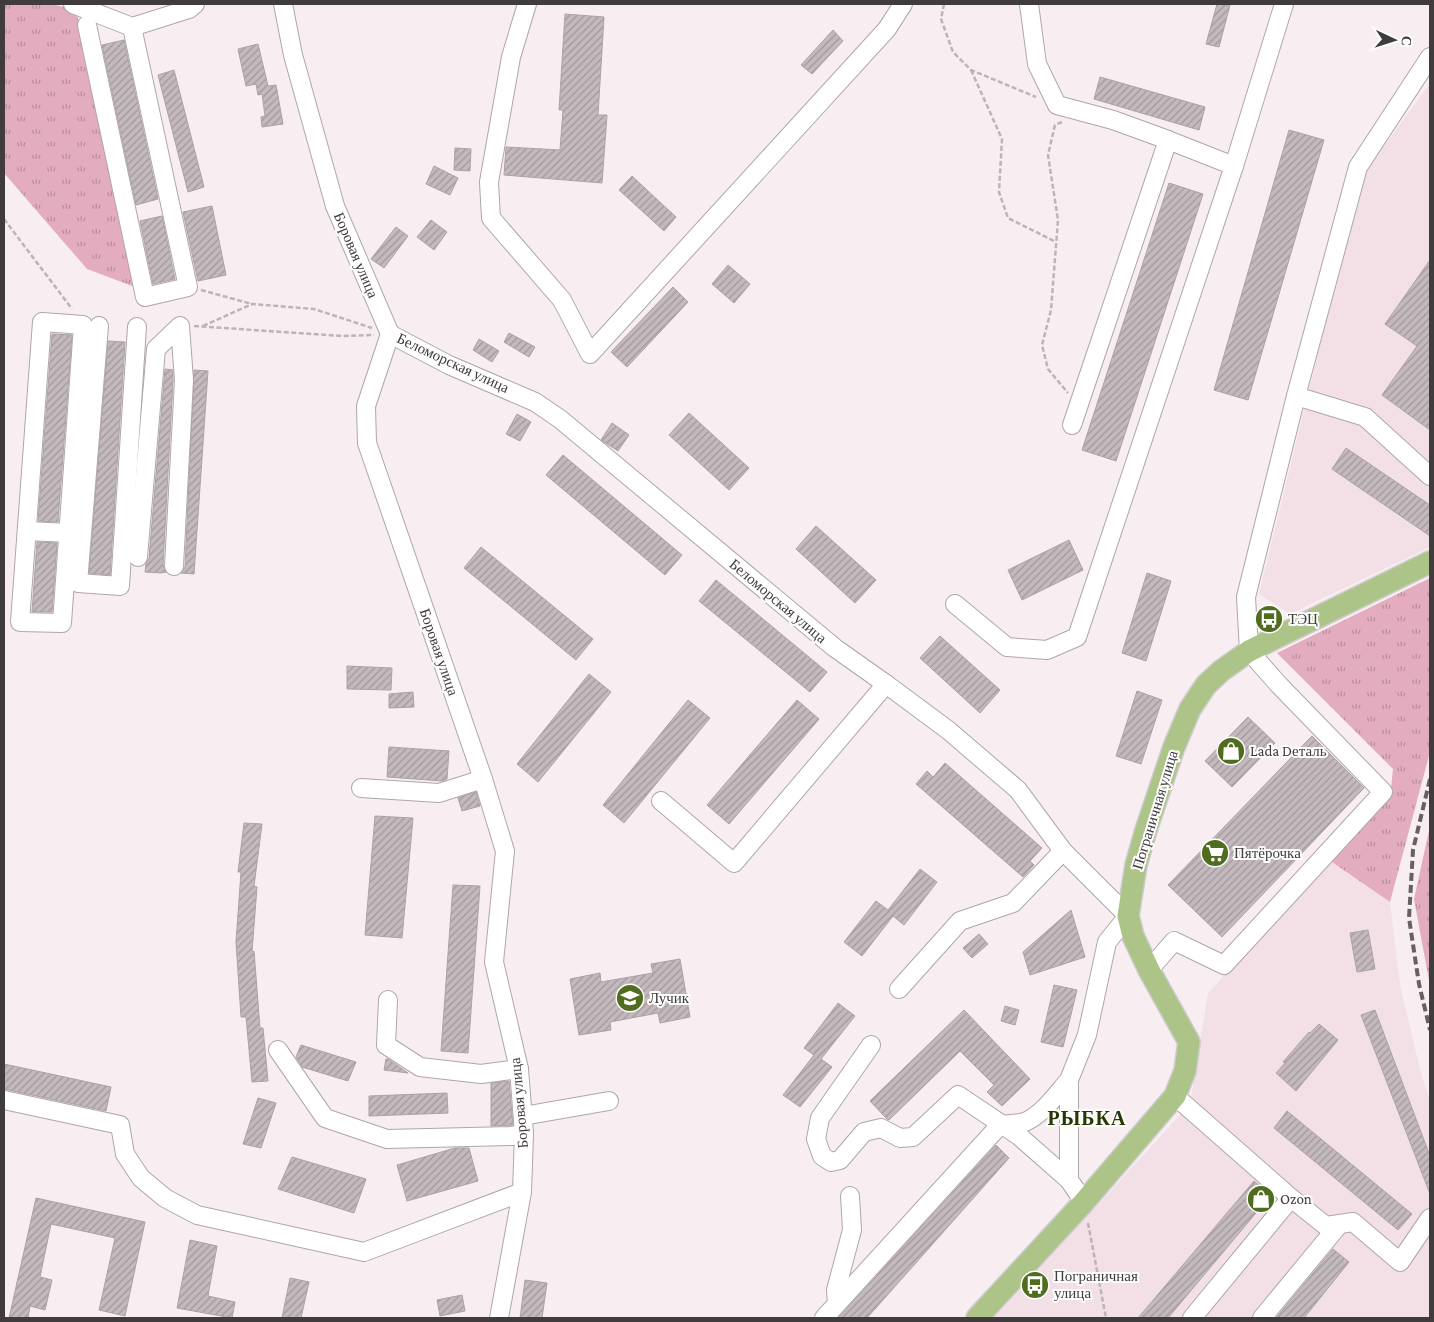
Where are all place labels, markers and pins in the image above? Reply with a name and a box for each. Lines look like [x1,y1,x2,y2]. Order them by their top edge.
bus stop icon: ТЭЦ [1254,604,1284,634]
place label: ТЭЦ [1288,611,1318,627]
shop icon: Lada Dеталь [1216,736,1246,766]
place label: Lada Dеталь [1250,743,1327,759]
supermarket icon: Пятёрочка [1200,838,1230,868]
place label: Пятёрочка [1234,845,1301,861]
school or university icon: Лучик [615,983,645,1013]
place label: Лучик [649,990,690,1006]
shop icon: Ozon [1246,1184,1276,1214]
place label: Ozon [1280,1191,1312,1207]
place label: Пограничная улица [1054,1268,1138,1301]
bus stop icon: Пограничная улица [1020,1270,1050,1300]

